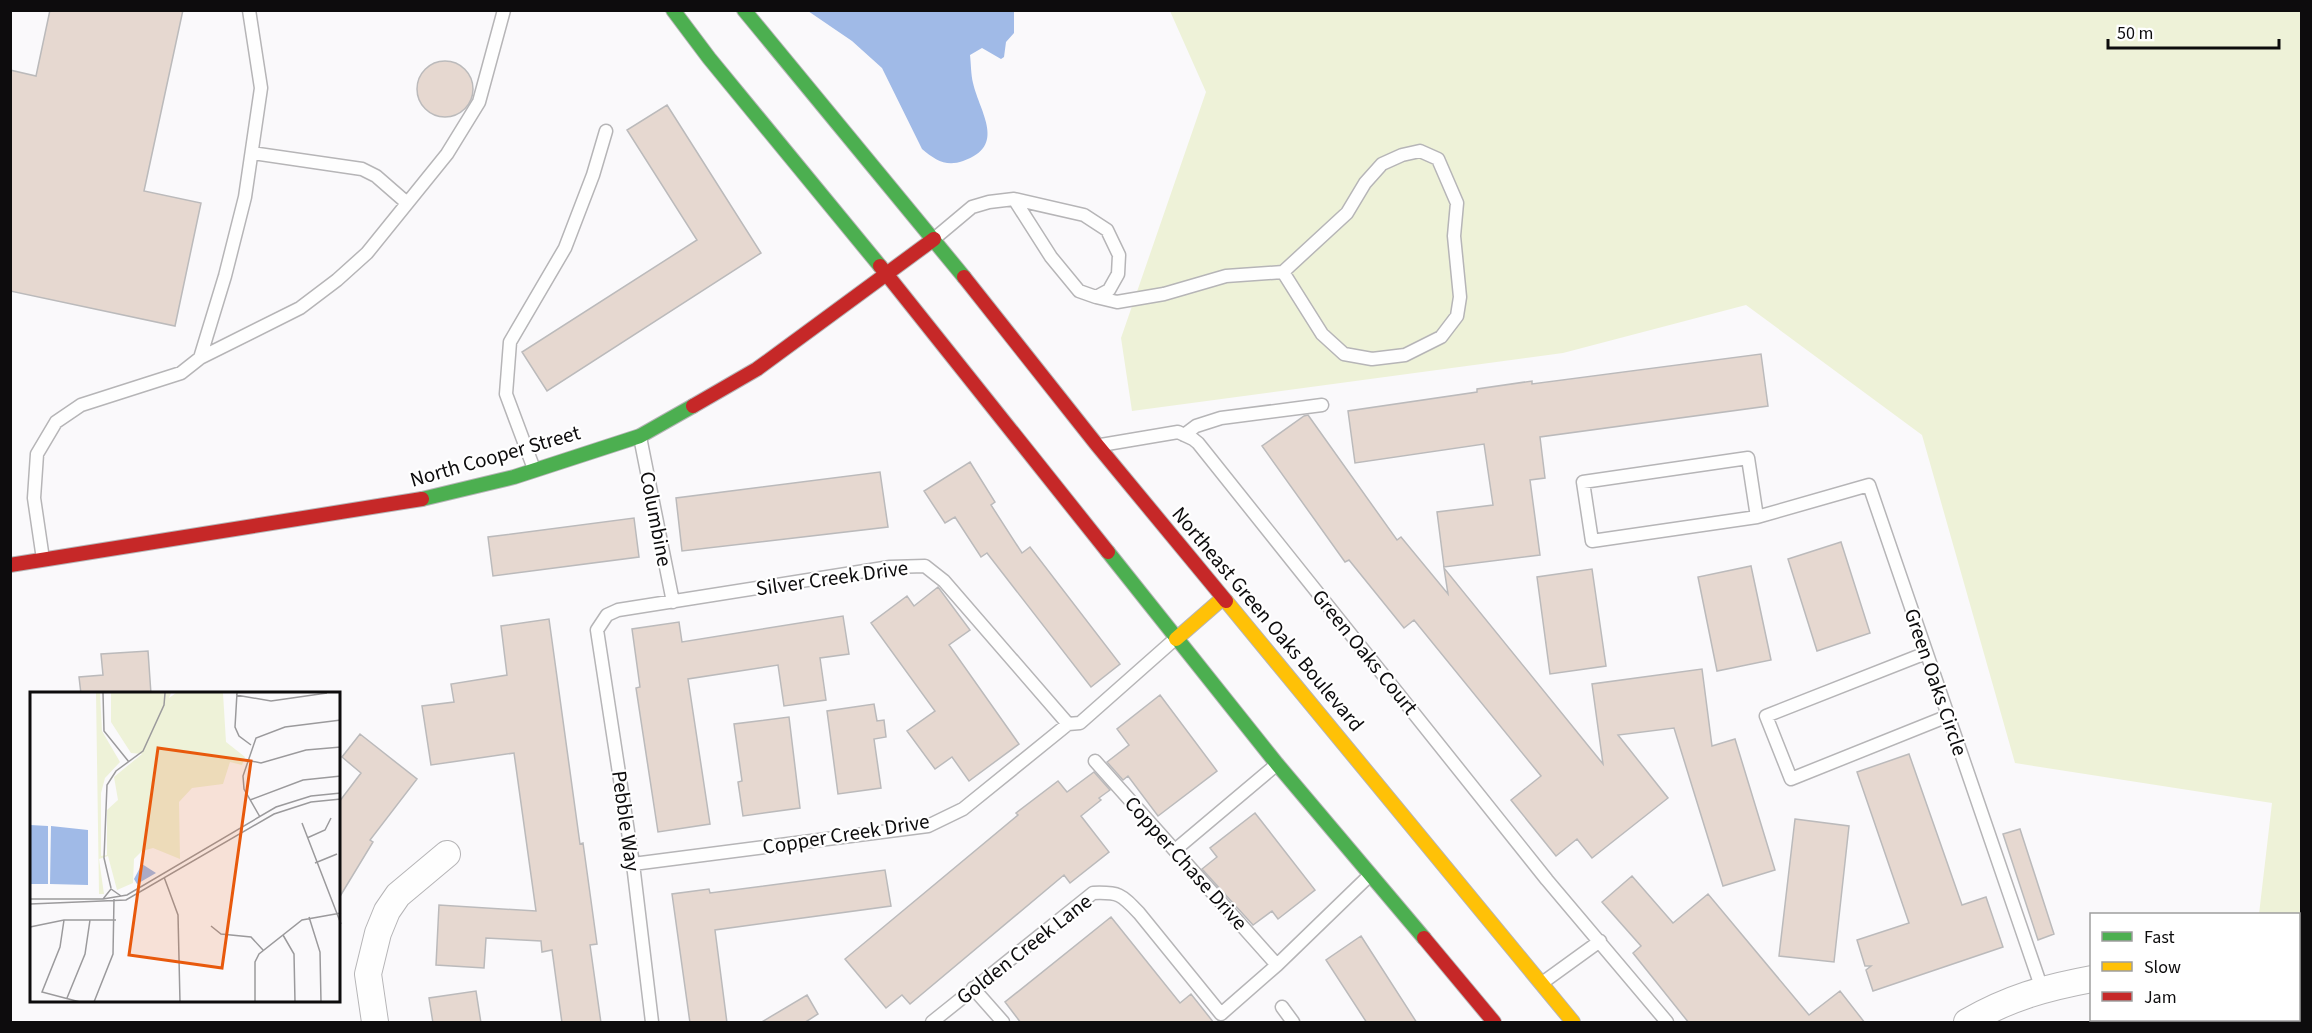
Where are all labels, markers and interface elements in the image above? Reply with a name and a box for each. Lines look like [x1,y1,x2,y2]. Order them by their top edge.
scale bar [2108,12,2279,50]
text: 50 m [2117,21,2153,46]
street label: North Cooper Street [406,417,584,495]
street label: Columbine [632,469,680,569]
street label: Northeast Green Oaks Boulevard [1165,500,1371,738]
street label: Silver Creek Drive [754,552,910,604]
street label: Green Oaks Court [1305,583,1425,721]
street label: Green Oaks Circle [1897,604,1975,760]
inset map [30,692,340,1003]
street label: Pebble Way [604,769,648,874]
street label: Copper Chase Drive [1117,789,1255,937]
street label: Copper Creek Drive [760,806,932,862]
street label: Golden Creek Lane [950,886,1098,1012]
legend [2090,913,2300,1021]
text: Fast [2144,925,2175,950]
text: Slow [2144,955,2181,980]
text: Jam [2144,985,2177,1010]

